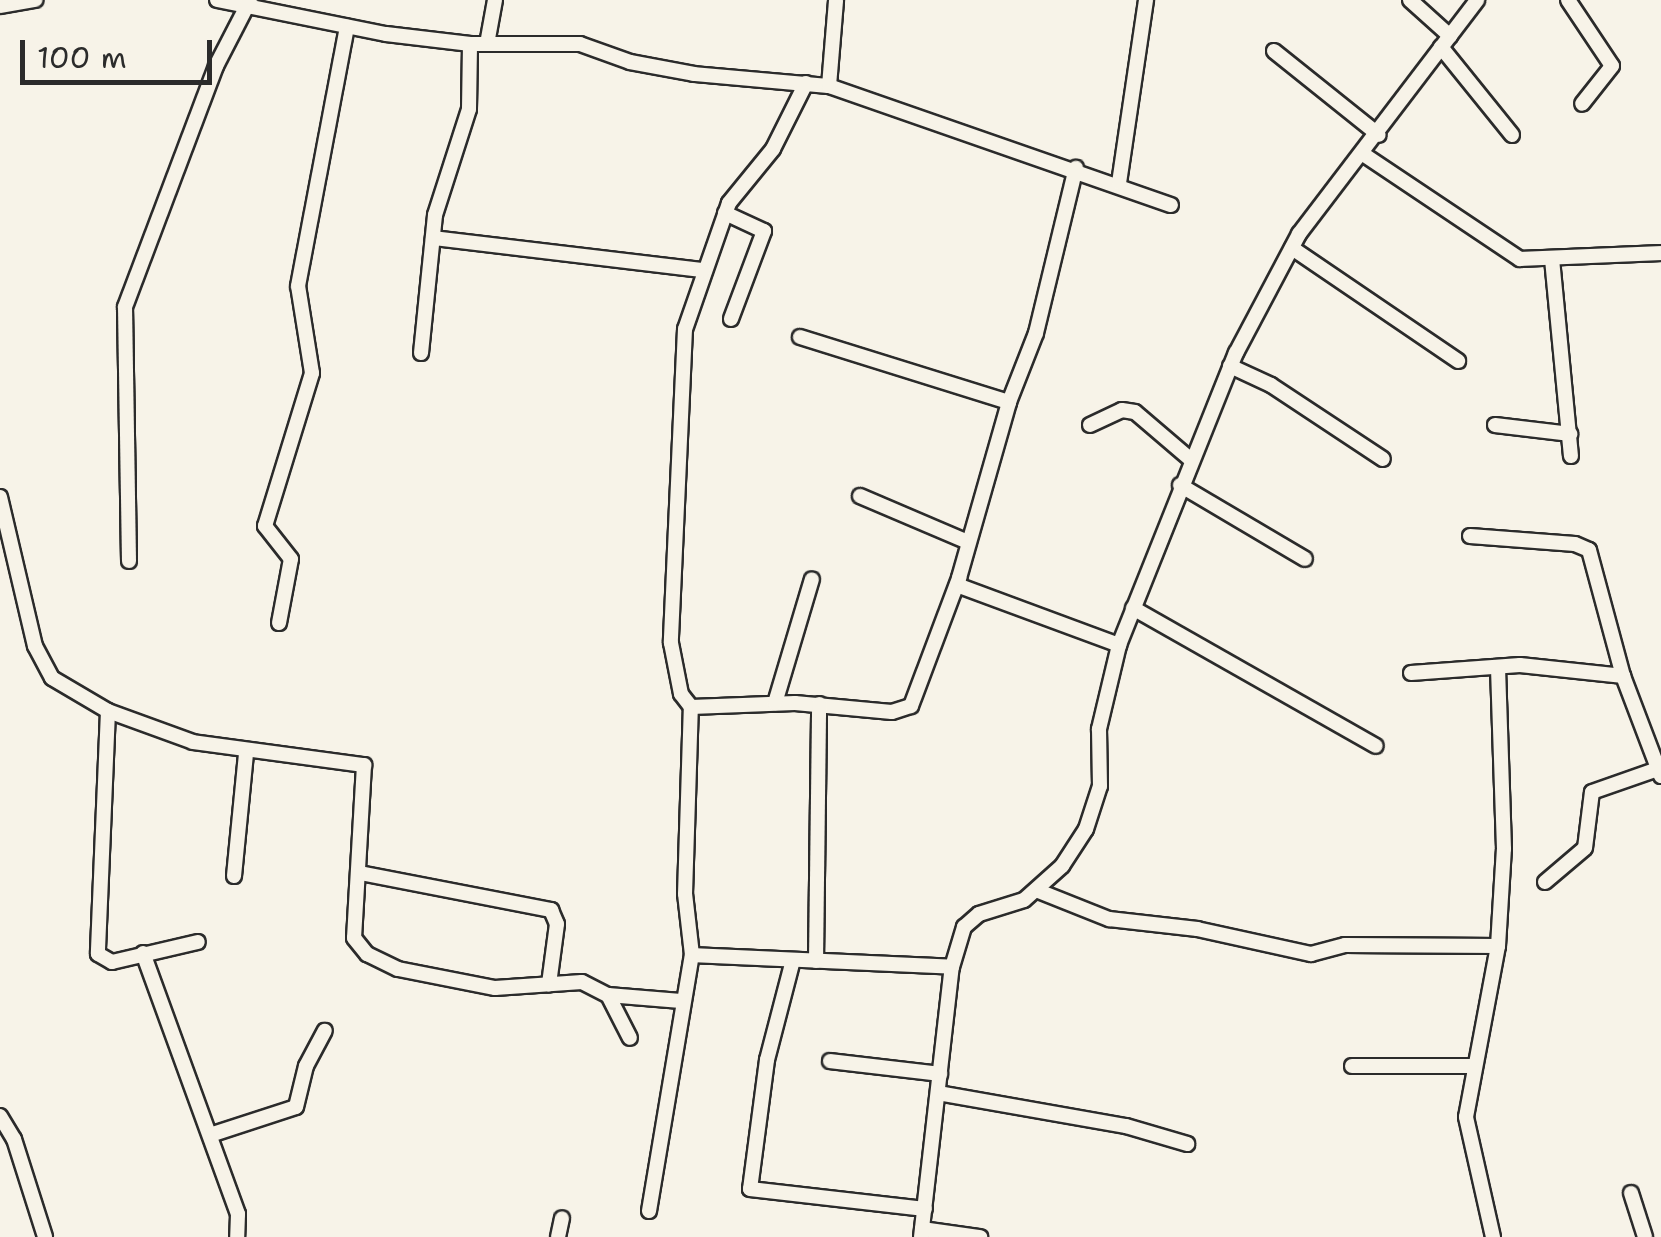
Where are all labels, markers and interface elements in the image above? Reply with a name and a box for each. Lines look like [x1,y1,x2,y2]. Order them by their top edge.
scale bar [25,20,218,82]
text: 100 m [37,37,127,78]

